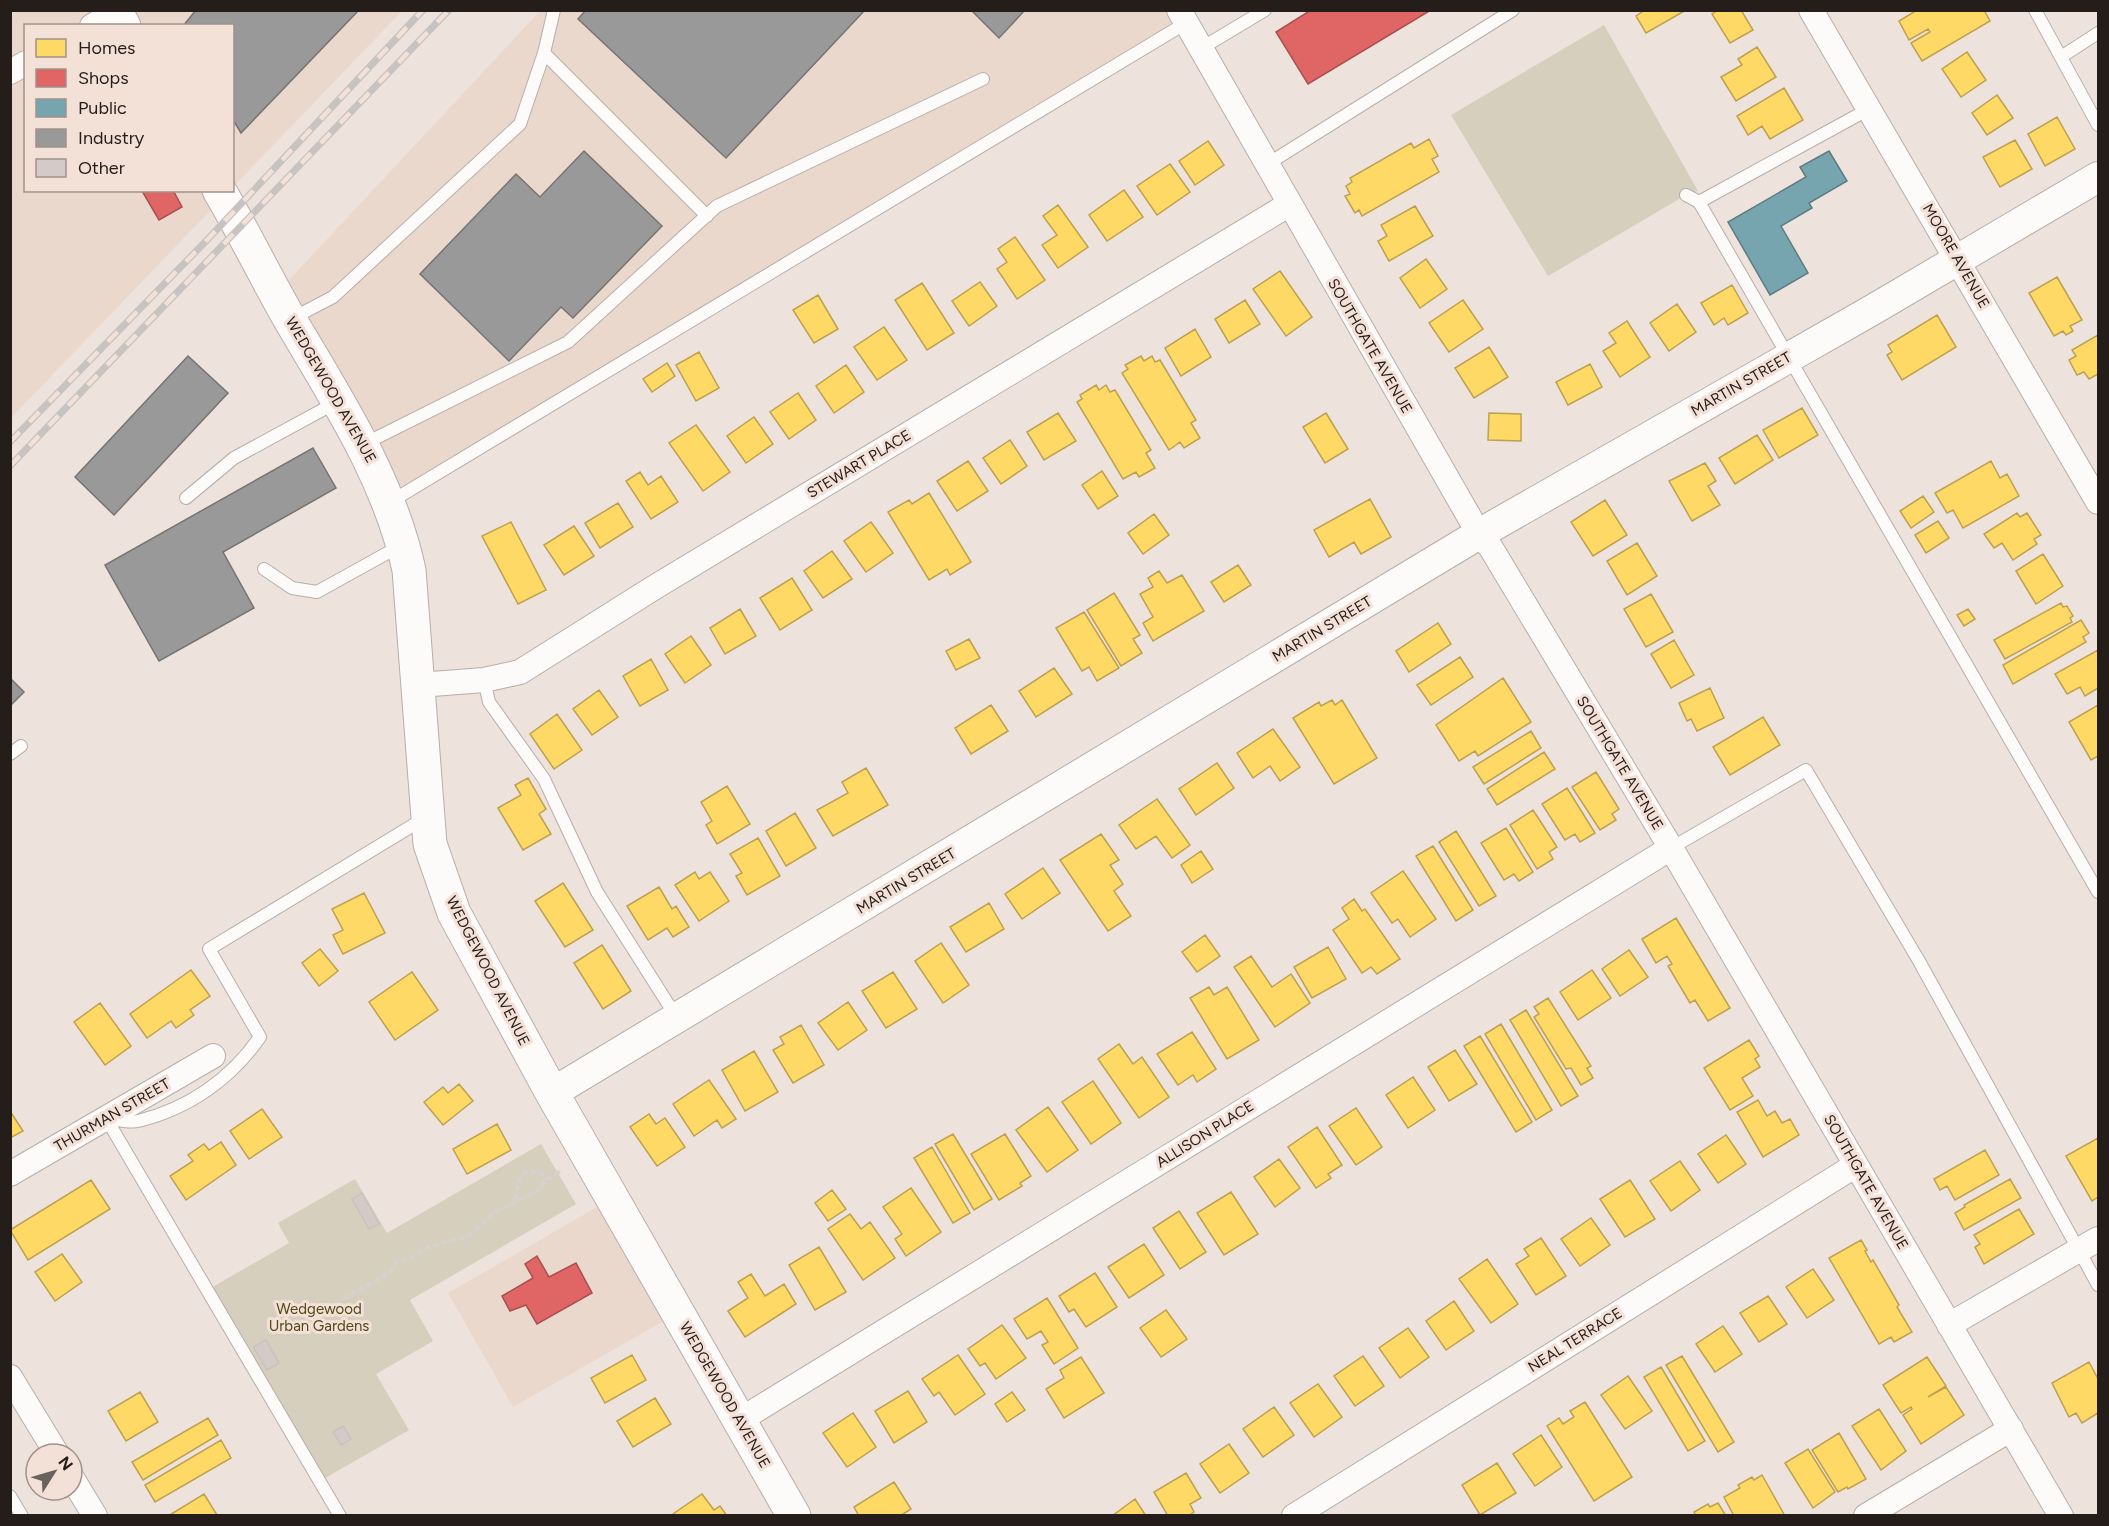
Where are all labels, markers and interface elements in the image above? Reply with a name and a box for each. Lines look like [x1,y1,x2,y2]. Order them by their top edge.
legend [24,24,234,192]
text: Homes [78,37,136,59]
text: Shops [78,67,129,89]
text: Public [78,97,127,119]
text: Industry [78,127,145,149]
text: Other [78,157,125,179]
street label: MOORE AVENUE [1919,200,1993,312]
street label: SOUTHGATE AVENUE [1324,275,1416,417]
street label: WEDGEWOOD AVENUE [282,314,380,466]
street label: MARTIN STREET [1688,348,1795,420]
street label: STEWART PLACE [804,426,914,502]
street label: MARTIN STREET [1269,592,1376,666]
street label: SOUTHGATE AVENUE [1573,693,1667,833]
street label: MARTIN STREET [853,844,960,918]
street label: WEDGEWOOD AVENUE [442,893,534,1049]
street label: THURMAN STREET [51,1074,174,1155]
street label: ALLISON PLACE [1153,1097,1257,1171]
street label: SOUTHGATE AVENUE [1820,1111,1912,1253]
park label: Wedgewood Urban Gardens [269,1300,369,1335]
street label: NEAL TERRACE [1525,1304,1625,1376]
street label: WEDGEWOOD AVENUE [676,1319,774,1471]
north arrow [24,1442,84,1502]
text: N [54,1453,77,1474]

